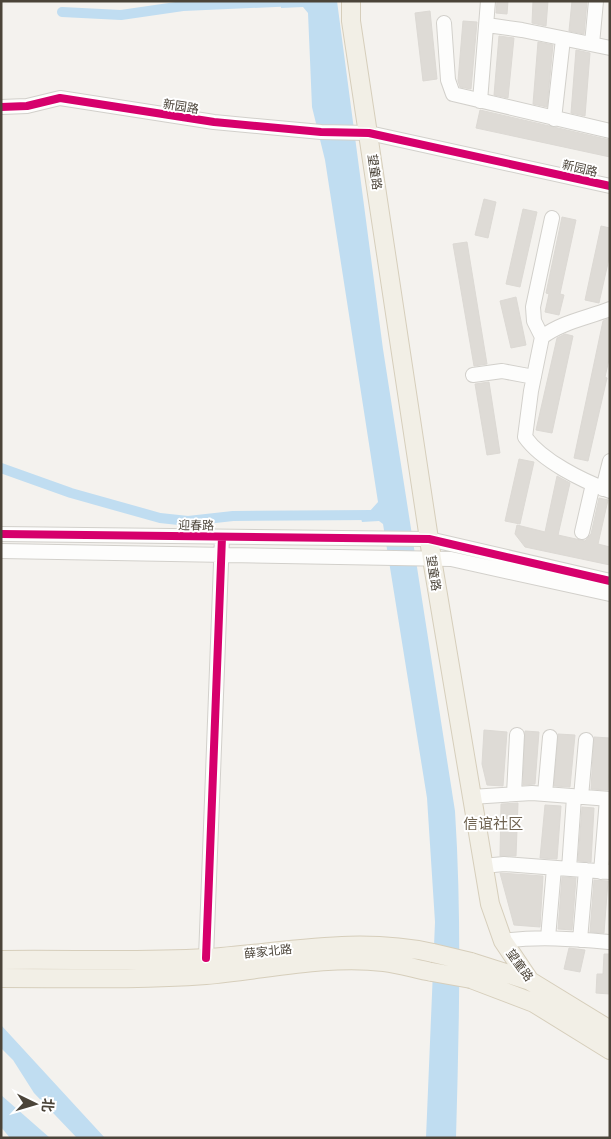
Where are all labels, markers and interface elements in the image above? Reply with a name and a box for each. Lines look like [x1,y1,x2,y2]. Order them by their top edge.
street label: 新园路 [162,94,200,118]
street label: 望童路 [363,153,387,191]
street label: 新园路 [560,155,600,181]
street label: 迎春路 [178,515,214,535]
street label: 望童路 [422,554,446,592]
district label: 信谊社区 [463,812,523,835]
street label: 薛家北路 [243,939,293,963]
street label: 望童路 [502,945,538,985]
north arrow [10,1079,60,1129]
text: 北 [37,1097,60,1113]

